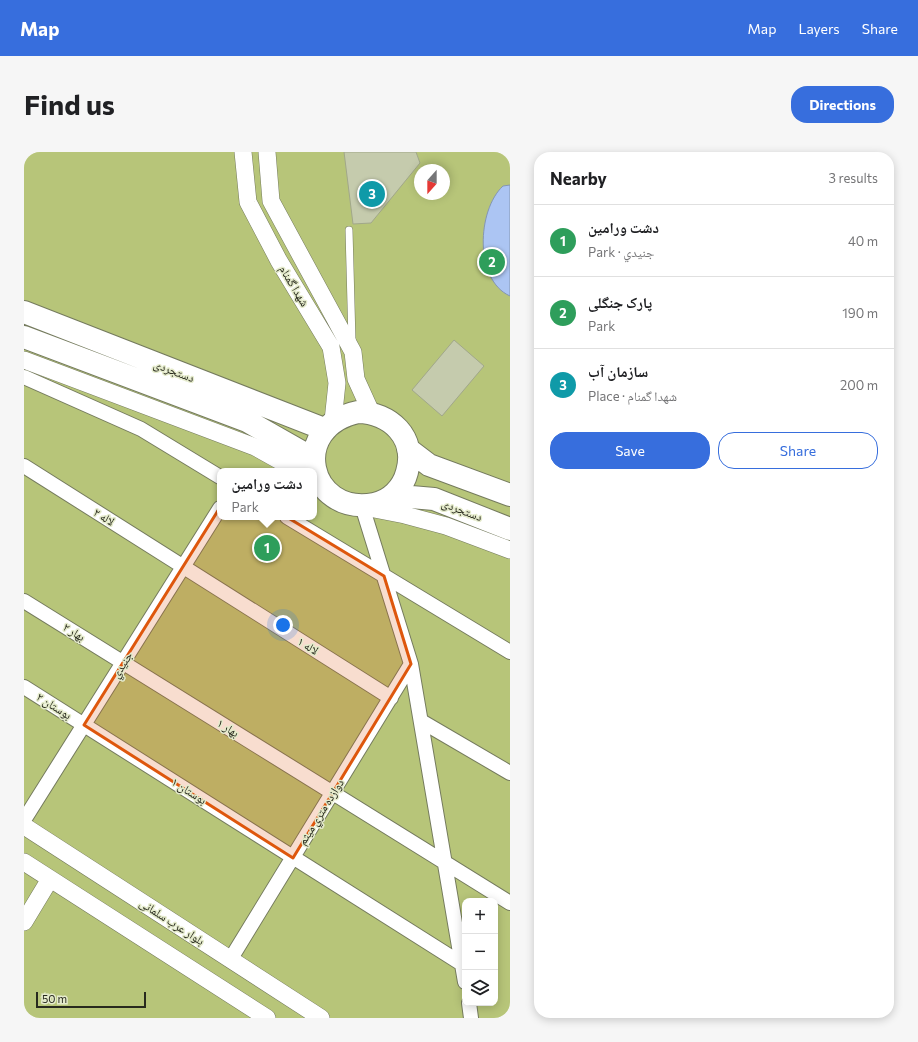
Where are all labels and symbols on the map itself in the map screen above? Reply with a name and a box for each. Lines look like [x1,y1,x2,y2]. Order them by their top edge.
north arrow [414,164,450,200]
pin: 3 [359,179,385,209]
pin: 2 [479,247,505,277]
street label: شهدا گمنام [275,262,313,310]
street label: دستجردی [152,356,197,385]
street label: دستجردی [440,495,485,524]
street label: لاله ۲ [92,504,118,528]
pin: 1 [254,533,280,563]
your location [273,615,293,635]
street label: بهار ۲ [60,619,88,644]
street label: لاله ۱ [296,633,322,657]
street label: جنيدي [108,648,138,682]
street label: بوستان ۲ [34,689,75,723]
street label: بهار ۱ [214,715,242,740]
street label: بوستان ۱ [169,774,210,808]
street label: دوازده متري میثم [294,776,349,849]
street label: بلوار عرب سلمانی [137,895,208,948]
scale bar [36,990,146,1009]

